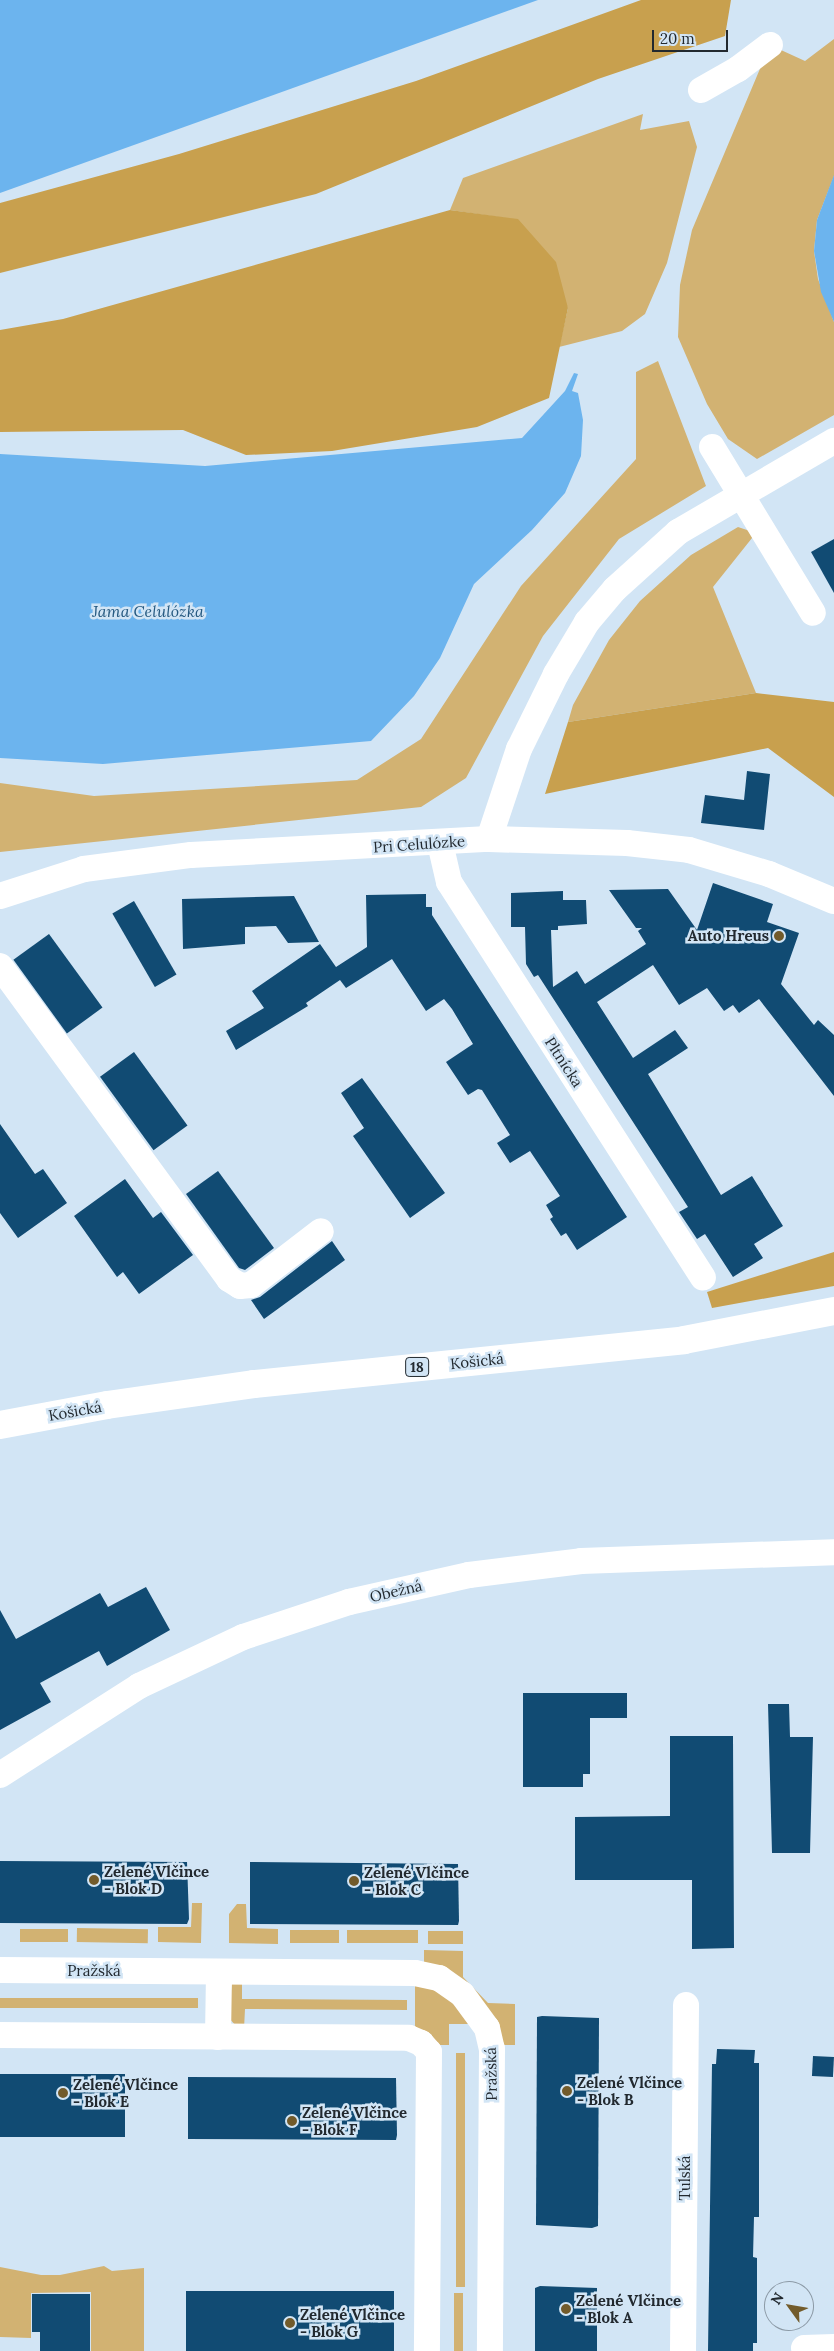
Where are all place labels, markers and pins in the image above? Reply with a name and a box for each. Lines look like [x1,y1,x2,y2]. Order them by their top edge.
place label: Auto Hreus [688,927,769,945]
marker: Auto Hreus [773,930,785,942]
place label: Zelené Vlčince - Blok D [104,1862,209,1897]
place label: Zelené Vlčince - Blok C [364,1863,469,1898]
marker: Zelené Vlčince - Blok D [88,1874,100,1886]
marker: Zelené Vlčince - Blok C [348,1875,360,1887]
place label: Zelené Vlčince - Blok B [577,2073,682,2108]
place label: Zelené Vlčince - Blok E [73,2075,178,2110]
marker: Zelené Vlčince - Blok B [561,2085,573,2097]
marker: Zelené Vlčince - Blok E [57,2087,69,2099]
place label: Zelené Vlčince - Blok F [302,2103,407,2138]
marker: Zelené Vlčince - Blok F [286,2115,298,2127]
place label: Zelené Vlčince - Blok A [576,2291,681,2326]
marker: Zelené Vlčince - Blok A [560,2303,572,2315]
place label: Zelené Vlčince - Blok G [300,2305,405,2340]
marker: Zelené Vlčince - Blok G [284,2317,296,2329]

